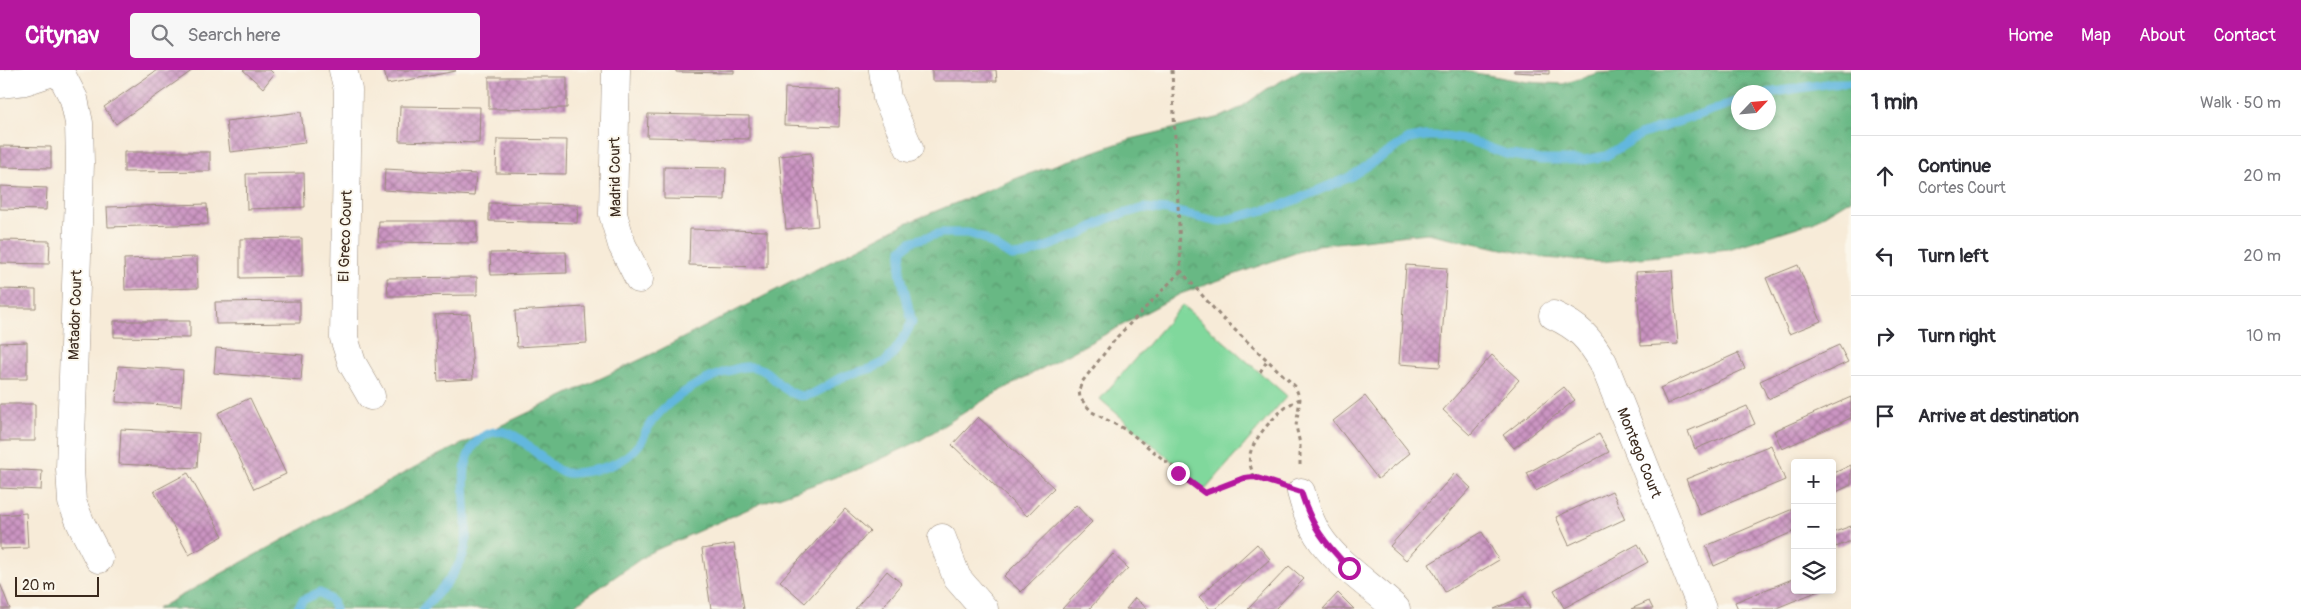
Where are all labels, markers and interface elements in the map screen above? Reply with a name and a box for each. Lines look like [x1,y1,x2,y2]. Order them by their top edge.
search box [130,13,480,58]
text: Citynav [25,21,100,50]
icon: search [148,21,176,49]
text: Search here [188,23,280,47]
text: Home [2008,24,2053,47]
text: Map [2081,24,2111,47]
text: About [2139,24,2185,47]
text: Contact [2213,24,2276,47]
north arrow [1731,85,1776,130]
text: 1 min [1871,89,1918,116]
text: Walk · 50 m [2200,93,2281,113]
street label: Madrid Court [605,136,626,217]
text: Continue [1918,154,1991,178]
icon: ahead [1871,162,1899,190]
text: 20 m [2243,166,2281,186]
text: Cortes Court [1918,178,2006,198]
street label: El Greco Court [334,189,357,282]
icon: left [1871,242,1899,270]
text: Turn left [1918,244,1988,268]
text: 20 m [2243,246,2281,266]
street label: Matador Court [64,269,87,360]
icon: right [1871,322,1899,350]
text: Turn right [1918,324,1996,348]
text: 10 m [2246,326,2281,346]
icon: arrive [1871,402,1899,430]
text: Arrive at destination [1918,404,2079,428]
street label: Montego Court [1612,405,1666,502]
map controls [1791,459,1836,594]
button: + [1791,459,1836,504]
route end [1167,462,1190,485]
button: − [1791,504,1836,549]
button: layers [1791,549,1836,594]
route start [1338,557,1361,580]
scale bar [15,574,99,597]
text: 20 m [22,577,55,594]

